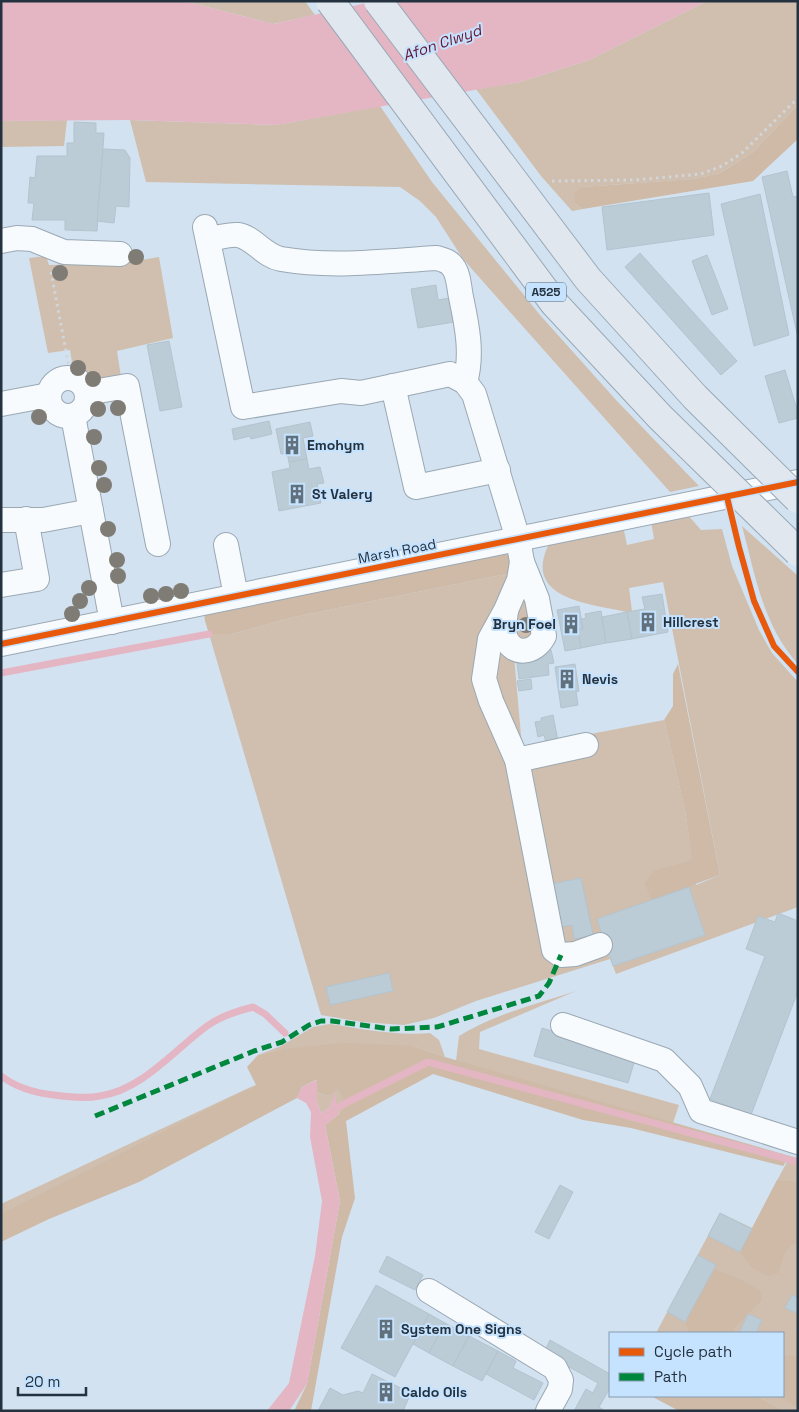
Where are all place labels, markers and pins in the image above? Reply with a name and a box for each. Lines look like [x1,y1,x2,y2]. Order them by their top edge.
building icon: Emohym [281,434,303,456]
place label: Emohym [307,436,364,454]
building icon: St Valery [286,483,308,505]
place label: St Valery [312,485,373,503]
building icon: Hillcrest [637,611,659,633]
building icon: Bryn Foel [560,613,582,635]
place label: Hillcrest [663,613,719,631]
place label: Bryn Foel [493,615,556,633]
building icon: Nevis [556,668,578,690]
place label: Nevis [582,670,618,688]
building icon: System One Signs [375,1318,397,1340]
place label: System One Signs [401,1320,522,1338]
building icon: Caldo Oils [375,1381,397,1403]
place label: Caldo Oils [401,1383,467,1401]

